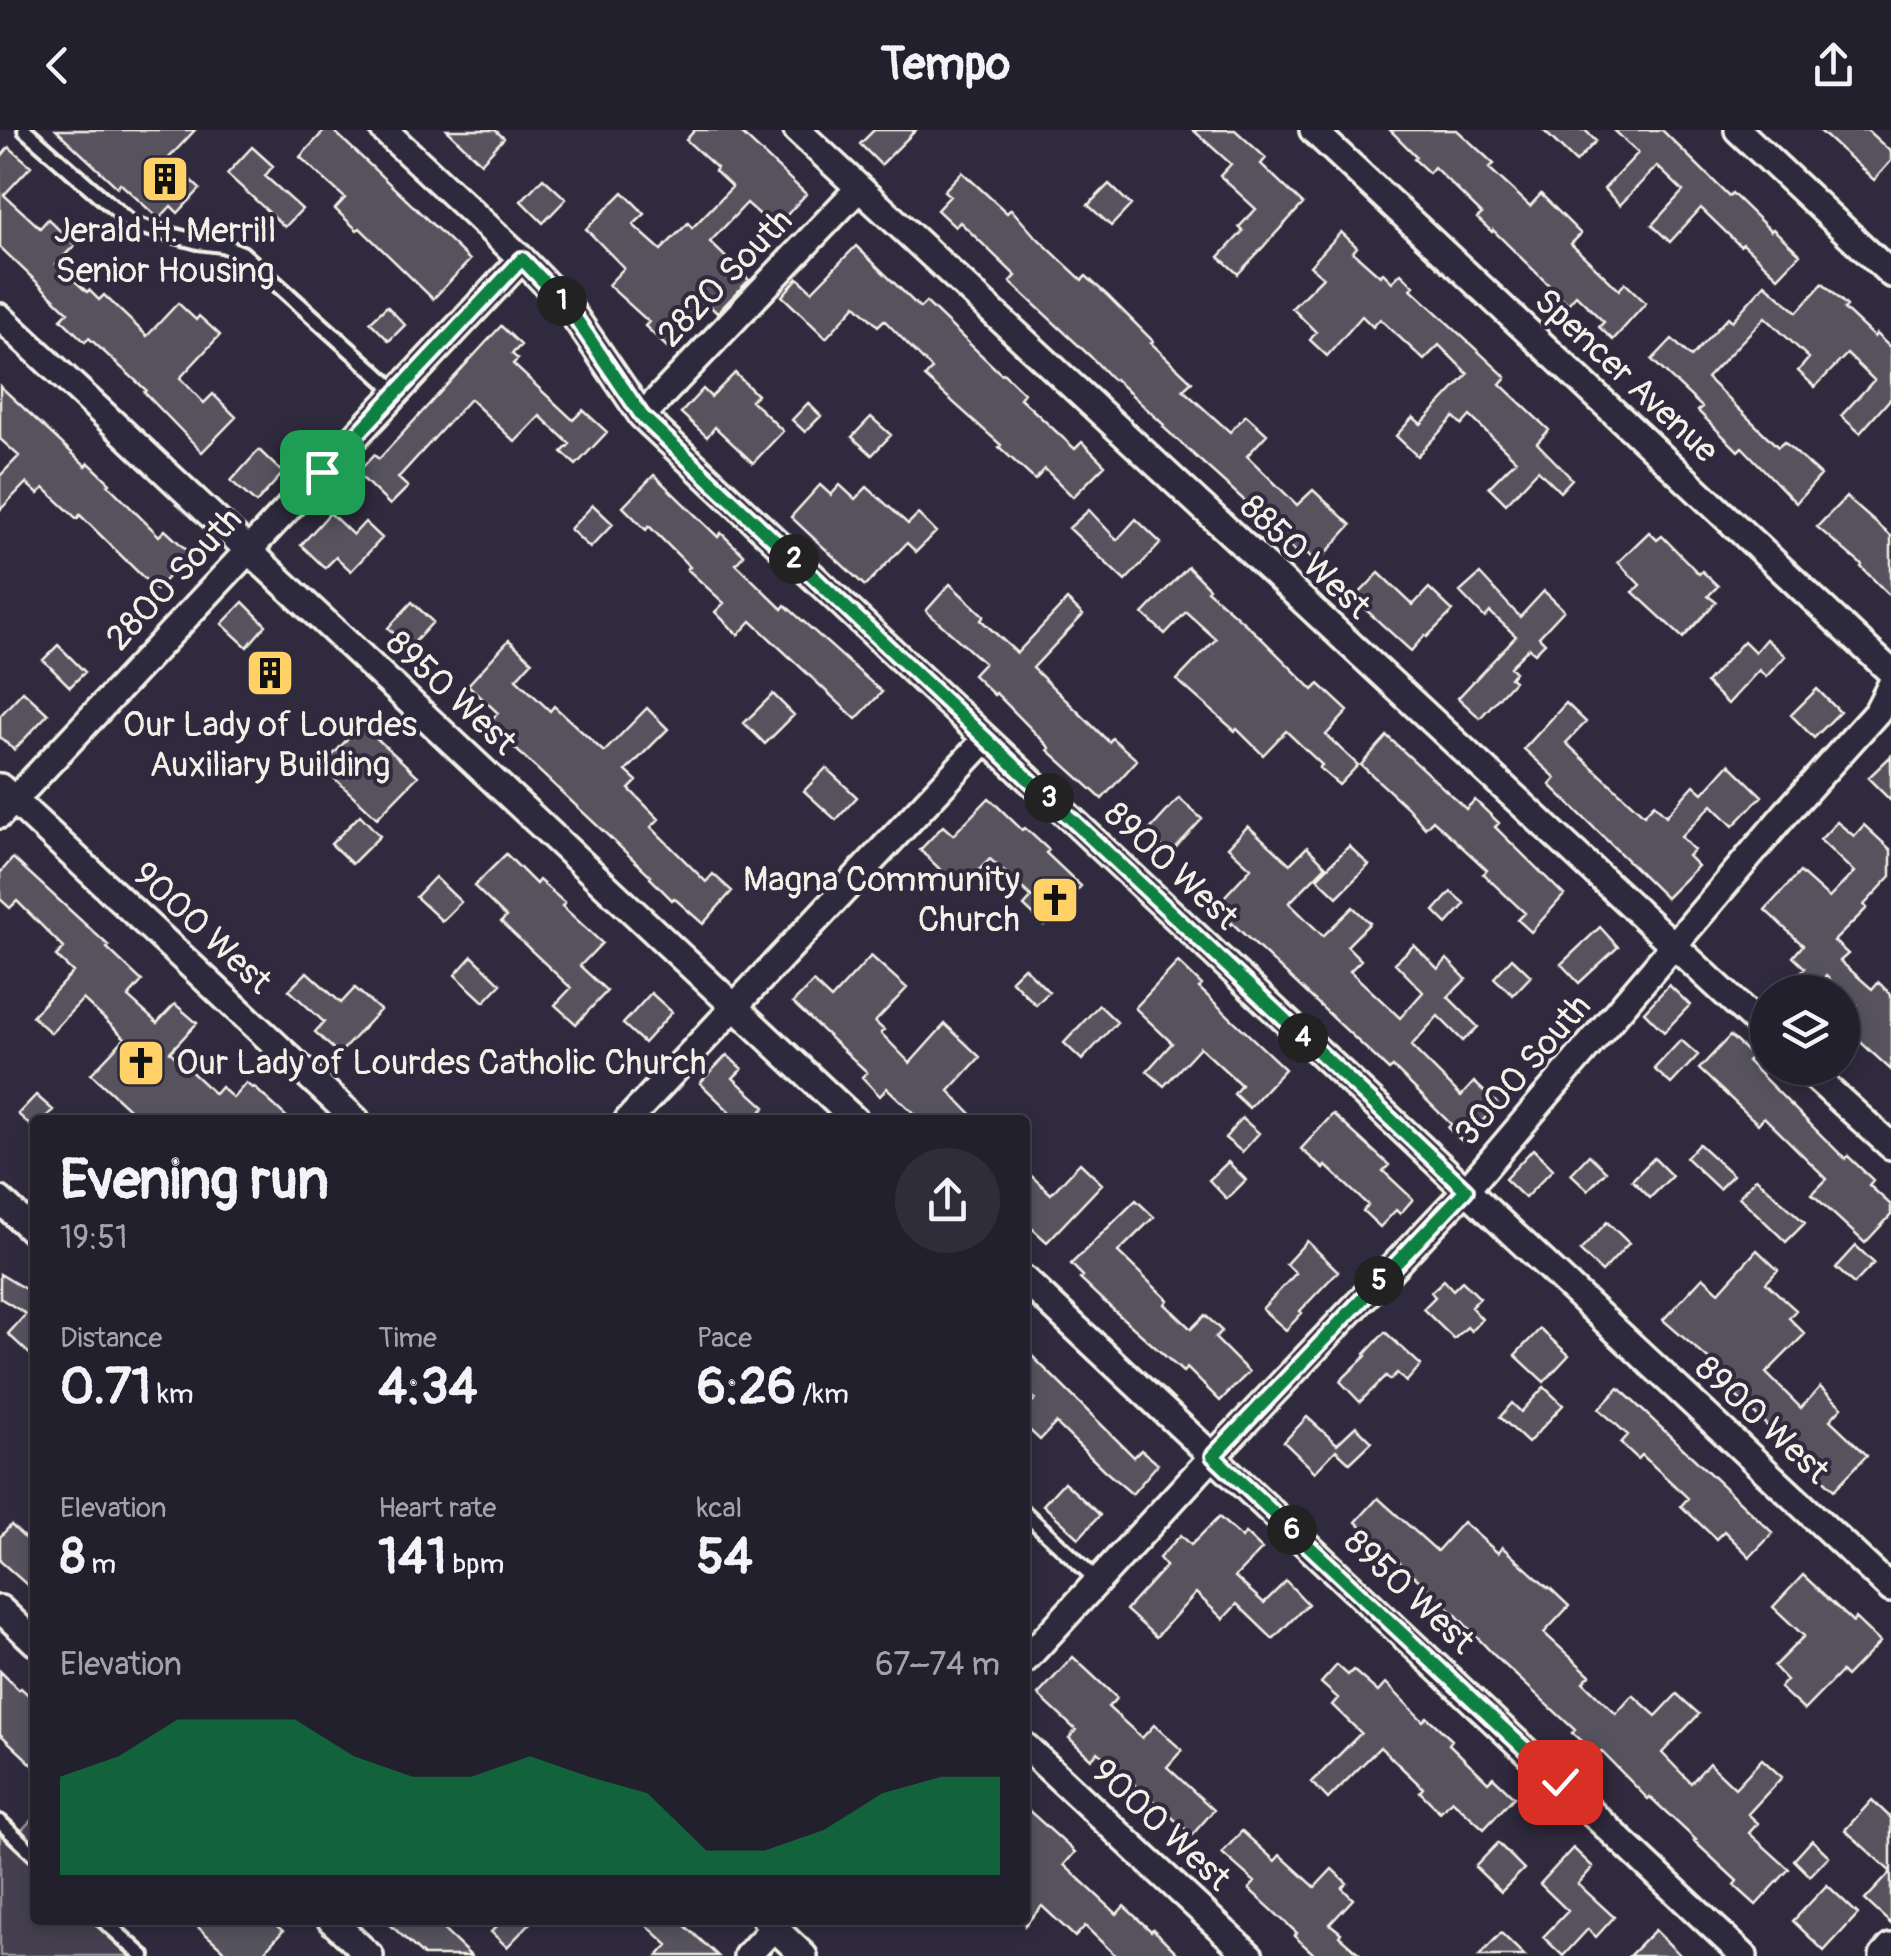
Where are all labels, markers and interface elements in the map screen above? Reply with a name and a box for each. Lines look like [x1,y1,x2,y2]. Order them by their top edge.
text: Tempo [881,37,1010,93]
icon: back [30,38,85,93]
icon: share [1806,38,1861,93]
building icon: Jerald H. Merrill Senior Housing [139,153,191,205]
street label: 2820 South [648,200,802,356]
place label: Jerald H. Merrill Senior Housing [54,209,276,293]
pin: 1 [537,276,587,326]
street label: Spencer Avenue [1525,279,1727,473]
text: 1 [557,283,567,318]
pin [280,430,365,515]
icon: arrive [295,445,350,500]
street label: 8850 West [1231,485,1380,629]
street label: 2800 South [97,498,251,660]
pin: 2 [769,534,819,584]
text: 2 [786,541,802,576]
street label: 8950 West [376,621,526,765]
building icon: Our Lady of Lourdes Auxiliary Building [244,647,296,699]
place label: Our Lady of Lourdes Auxiliary Building [123,703,418,787]
pin: 3 [1024,773,1074,823]
text: 3 [1041,780,1057,815]
street label: 8900 West [1095,793,1248,940]
street label: 9000 West [123,852,281,1004]
place label: Magna Community Church [743,858,1020,942]
church icon: Magna Community Church [1029,874,1081,926]
map controls [1750,975,1860,1085]
button: layers [1750,975,1860,1085]
street label: 3000 South [1445,985,1601,1155]
pin: 4 [1278,1013,1328,1063]
text: 4 [1295,1020,1311,1055]
church icon: Our Lady of Lourdes Catholic Church [115,1037,167,1089]
place label: Our Lady of Lourdes Catholic Church [176,1041,706,1085]
text: Evening run [60,1146,329,1215]
button: share [895,1148,1000,1253]
text: 19:51 [60,1218,127,1258]
pin: 5 [1354,1256,1404,1306]
text: 5 [1371,1263,1387,1298]
text: Distance [60,1321,162,1356]
text: Time [378,1321,437,1356]
text: Pace [697,1321,752,1356]
street label: 8900 West [1686,1347,1839,1494]
text: 0.71 [60,1356,151,1419]
text: 4:34 [378,1356,478,1419]
text: 6:26 [697,1356,796,1419]
text: km [151,1377,194,1412]
text: /km [796,1377,849,1412]
text: Elevation [60,1491,167,1526]
text: Heart rate [378,1491,496,1526]
text: kcal [697,1491,742,1526]
pin: 6 [1267,1505,1317,1555]
text: 6 [1284,1512,1300,1547]
street label: 8950 West [1334,1520,1484,1664]
text: 8 [60,1526,85,1589]
text: 141 [378,1526,446,1589]
text: 54 [697,1526,753,1589]
text: m [85,1547,116,1582]
text: bpm [446,1547,504,1582]
text: Elevation [60,1645,182,1685]
text: 67–74 m [875,1645,1000,1685]
pin [1518,1740,1603,1825]
street label: 9000 West [1082,1749,1240,1901]
icon: check [1533,1755,1588,1810]

